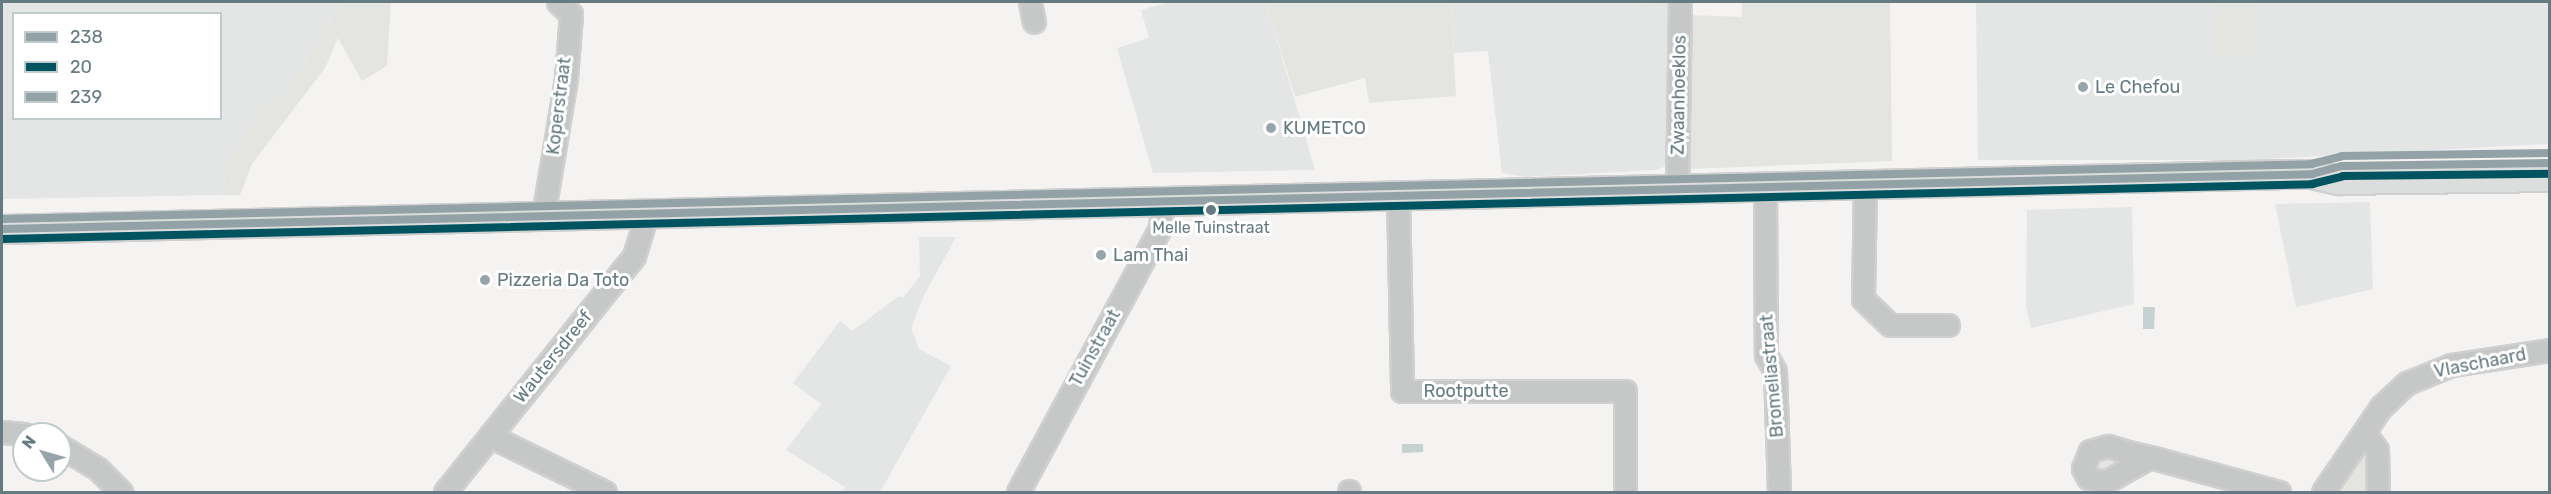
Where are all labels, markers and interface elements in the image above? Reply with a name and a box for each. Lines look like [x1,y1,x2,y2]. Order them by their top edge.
legend [12,12,222,120]
text: 238 [70,26,103,48]
street label: Zwaanhoeklos [1667,35,1691,155]
text: 20 [70,56,92,78]
street label: Koperstraat [542,56,576,156]
place label: Le Chefou [2095,76,2180,98]
marker: Le Chefou [2076,80,2090,94]
text: 239 [70,86,102,108]
place label: KUMETCO [1283,117,1366,139]
marker: KUMETCO [1264,121,1278,135]
marker: Melle Tuinstraat [1205,204,1217,216]
place label: Melle Tuinstraat [1152,218,1270,238]
place label: Lam Thai [1113,244,1189,266]
marker: Lam Thai [1094,248,1108,262]
place label: Pizzeria Da Toto [497,269,630,291]
marker: Pizzeria Da Toto [478,273,492,287]
street label: Tuinstraat [1065,306,1125,390]
street label: Wautersdreef [509,307,597,407]
street label: Bromeliastraat [1756,314,1788,438]
street label: Vlaschaard [2432,343,2528,383]
street label: Rootputte [1423,380,1509,402]
north arrow [12,422,72,482]
text: N [18,432,40,452]

